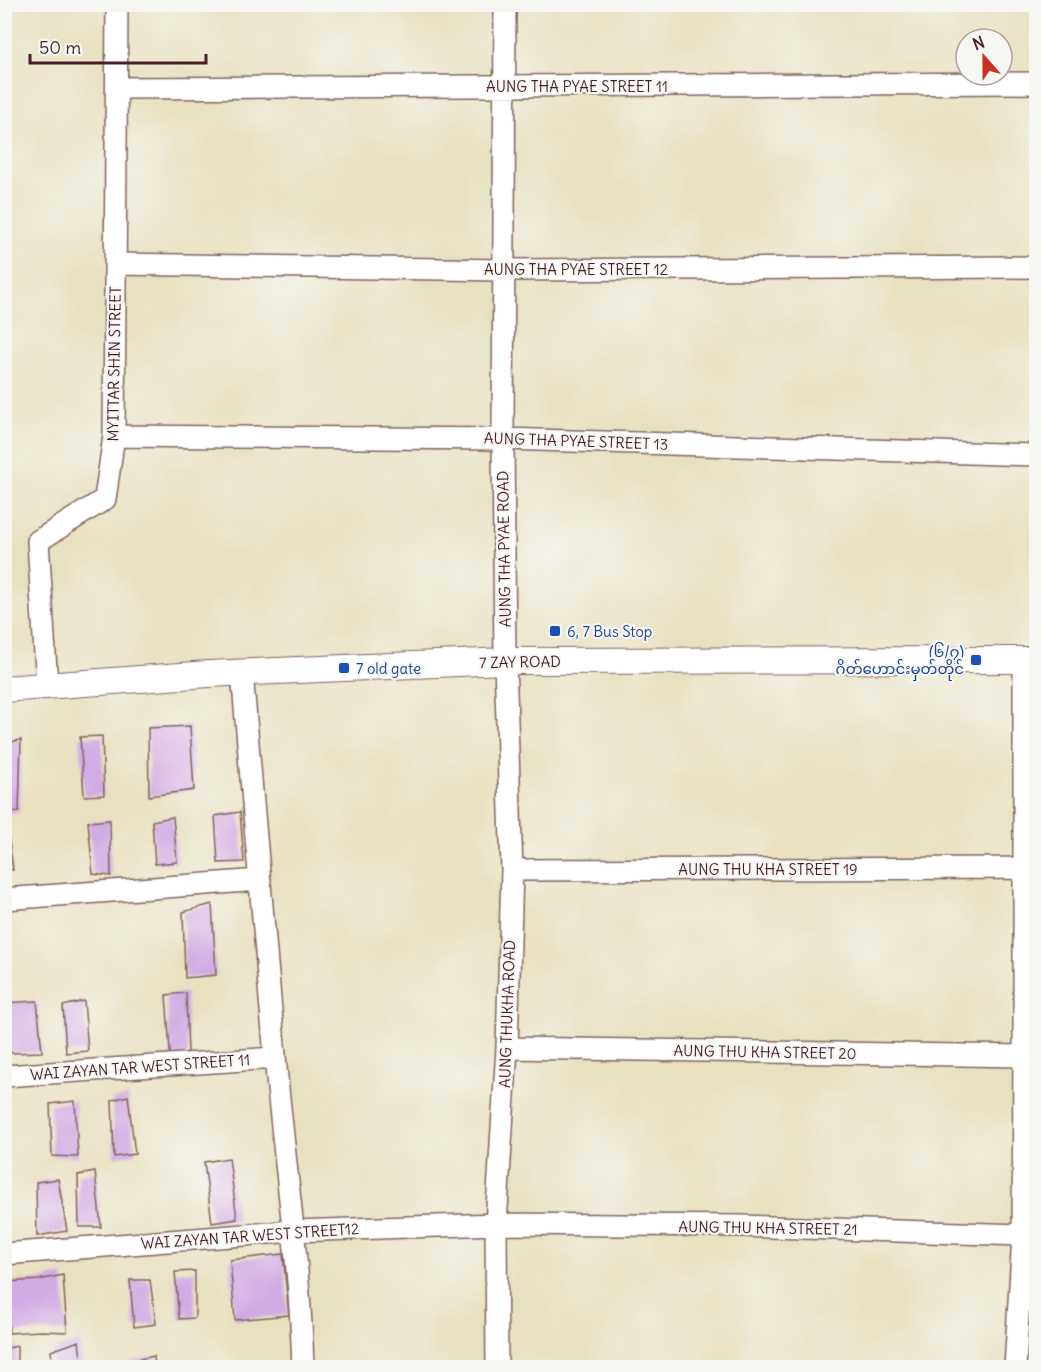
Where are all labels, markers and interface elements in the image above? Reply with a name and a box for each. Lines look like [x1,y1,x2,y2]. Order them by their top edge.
scale bar [30,27,206,65]
north arrow [954,27,1014,87]
text: N [970,32,987,54]
text: 50 m [39,36,81,59]
street label: AUNG THA PYAE STREET 11 [486,77,668,96]
street label: AUNG THA PYAE STREET 12 [484,260,668,279]
street label: MYITTAR SHIN STREET [103,286,125,442]
street label: AUNG THA PYAE STREET 13 [484,428,668,454]
street label: AUNG THA PYAE ROAD [493,471,515,627]
place label: 6, 7 Bus Stop [567,622,652,641]
marker: 6, 7 Bus Stop [548,624,562,638]
place label: (၆/၇) ဂိတ်ဟောင်းမှတ်တိုင် [836,642,964,681]
street label: 7 ZAY ROAD [479,652,561,672]
marker: (၆/၇) ဂိတ်ဟောင်းမှတ်တိုင် [969,653,983,667]
place label: 7 old gate [356,659,421,678]
marker: 7 old gate [337,661,351,675]
street label: AUNG THU KHA STREET 19 [678,860,858,879]
street label: AUNG THUKHA ROAD [495,940,519,1088]
street label: AUNG THU KHA STREET 20 [673,1041,857,1063]
street label: WAI ZAYAN TAR WEST STREET 11 [29,1050,251,1084]
street label: AUNG THU KHA STREET 21 [678,1217,858,1239]
street label: WAI ZAYAN TAR WEST STREET12 [140,1219,360,1253]

